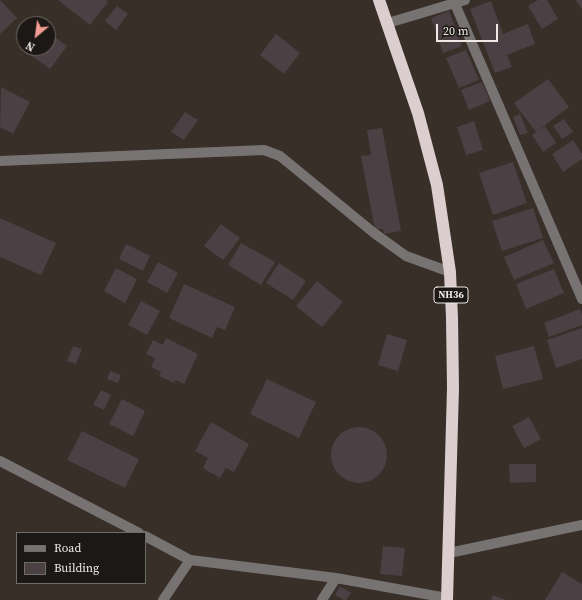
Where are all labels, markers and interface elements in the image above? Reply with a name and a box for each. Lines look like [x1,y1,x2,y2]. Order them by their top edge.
north arrow [16,16,56,56]
scale bar [438,16,500,42]
text: 20 m [443,23,469,39]
text: N [23,38,38,55]
road number: NH36 [434,287,468,303]
legend [16,532,146,584]
text: Road [54,540,81,556]
text: Building [54,560,99,576]

